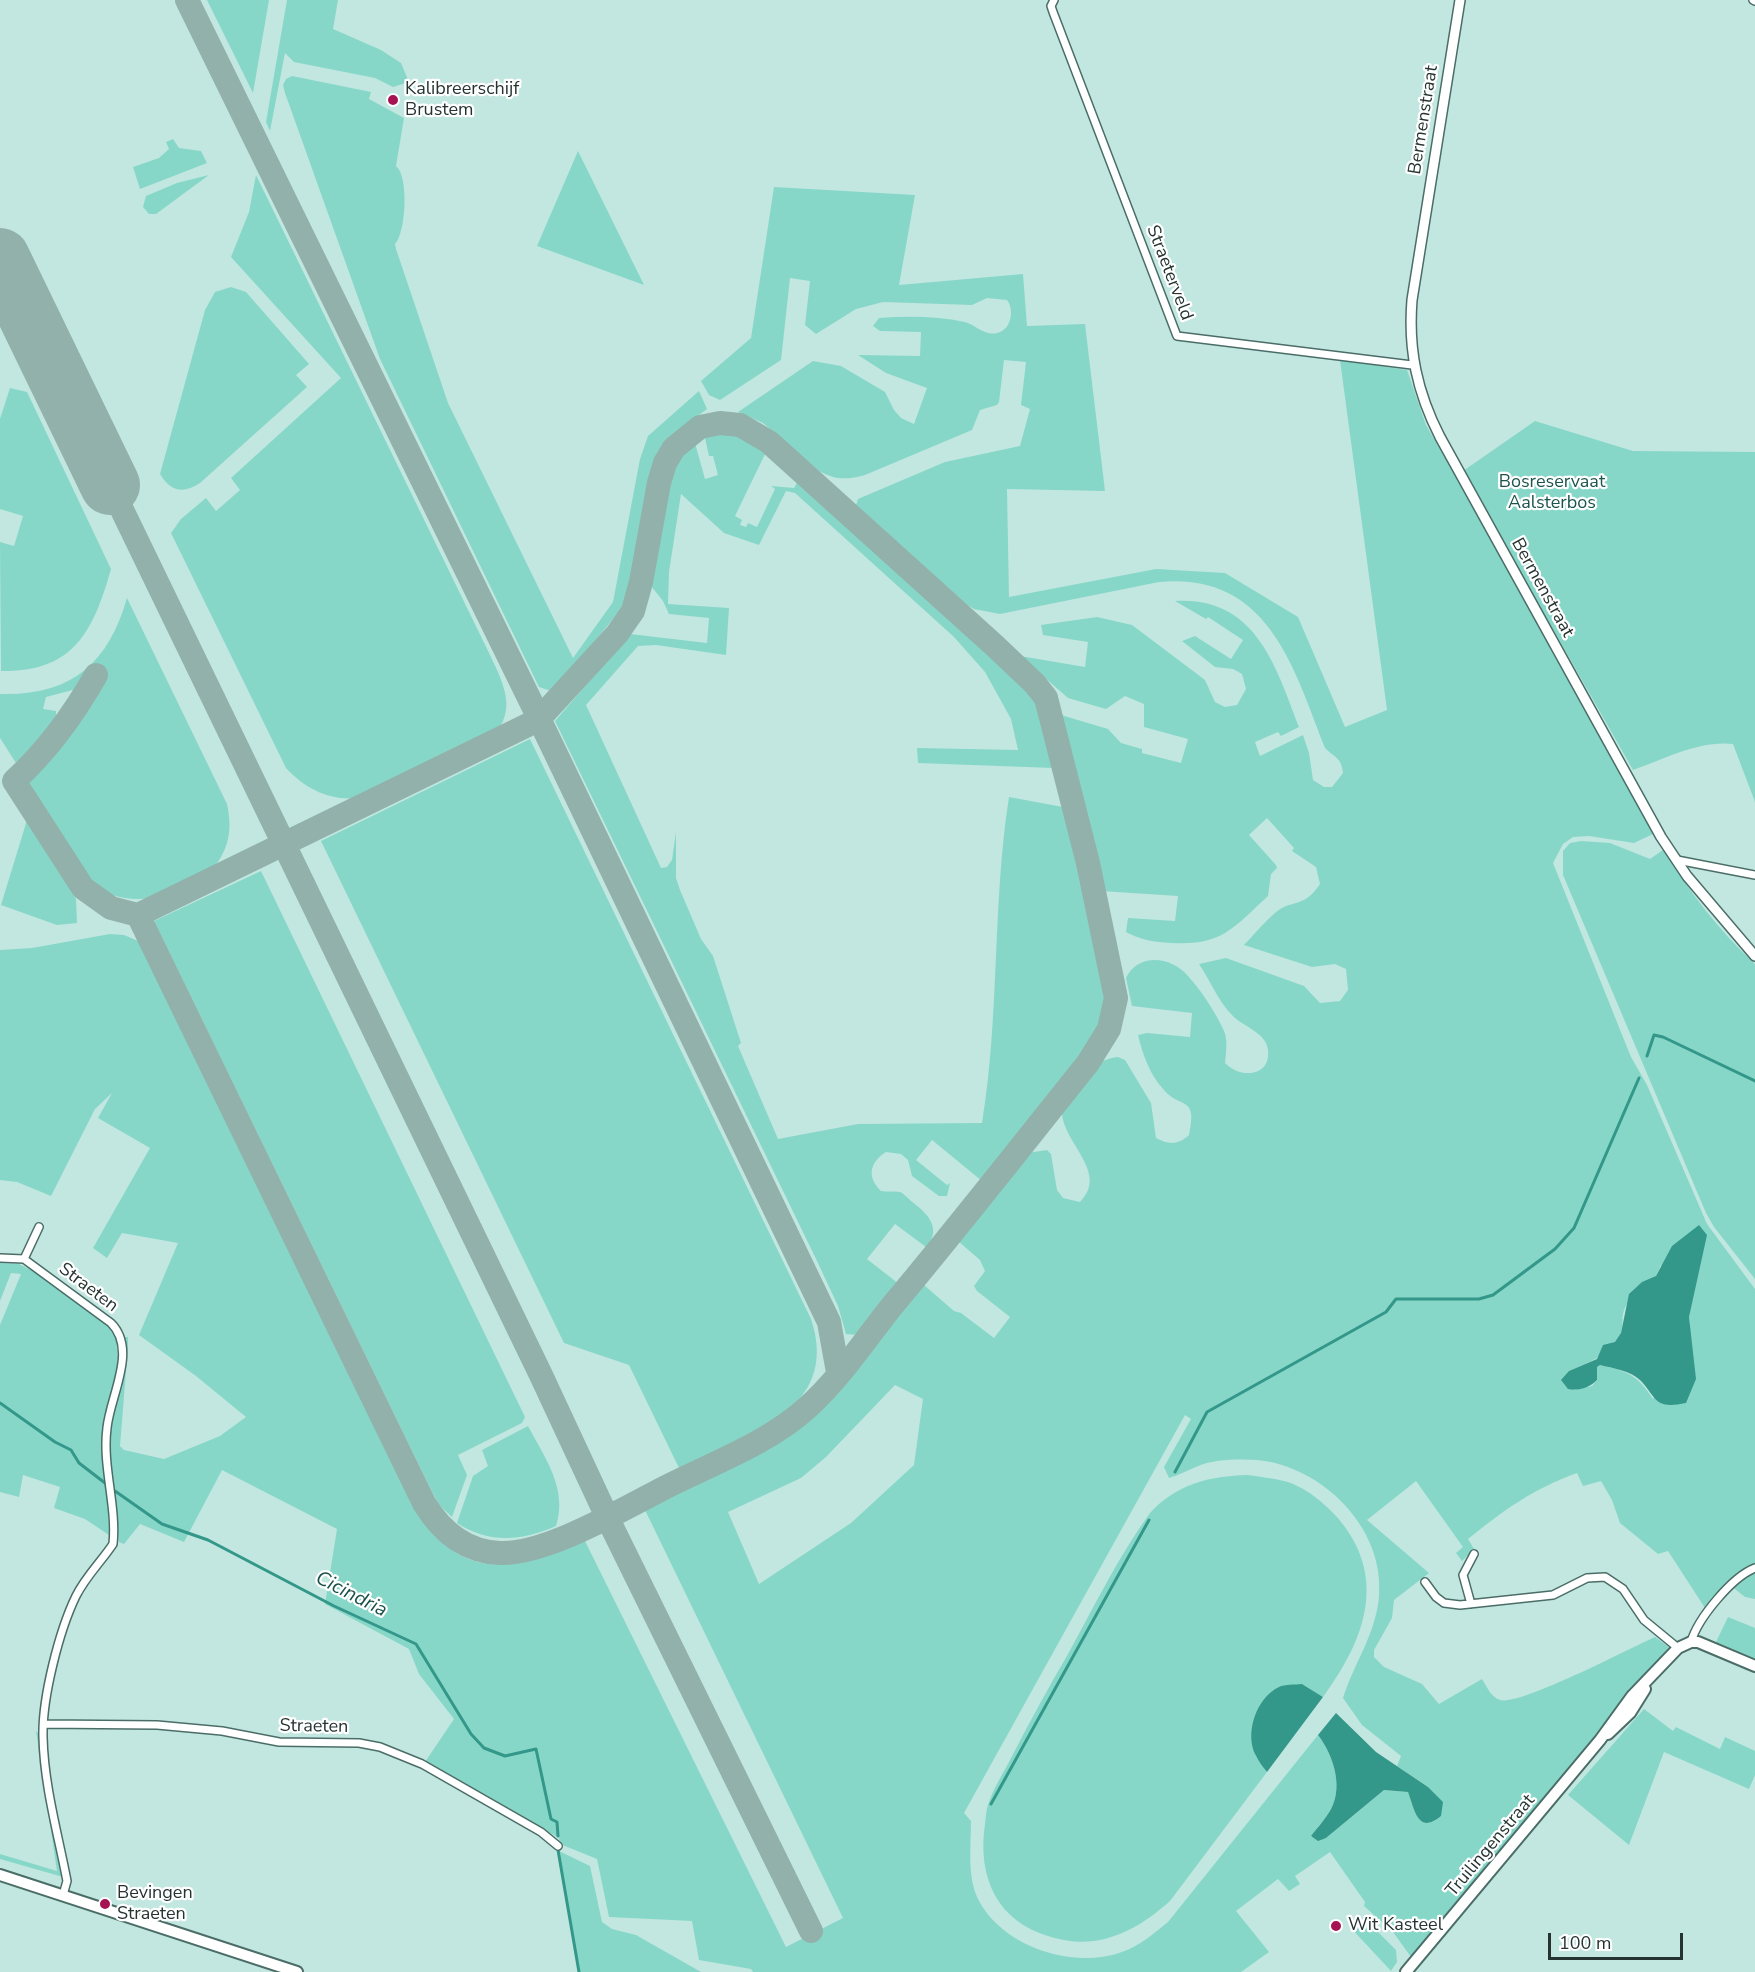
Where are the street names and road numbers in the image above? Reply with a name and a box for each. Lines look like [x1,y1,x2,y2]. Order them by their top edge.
street label: Bermenstraat [1405,64,1443,176]
street label: Straeterveld [1141,222,1197,324]
street label: Bermenstraat [1506,535,1578,641]
street label: Straeten [54,1259,122,1317]
street label: Straeten [279,1716,349,1738]
street label: Truilingenstraat [1442,1790,1540,1902]

